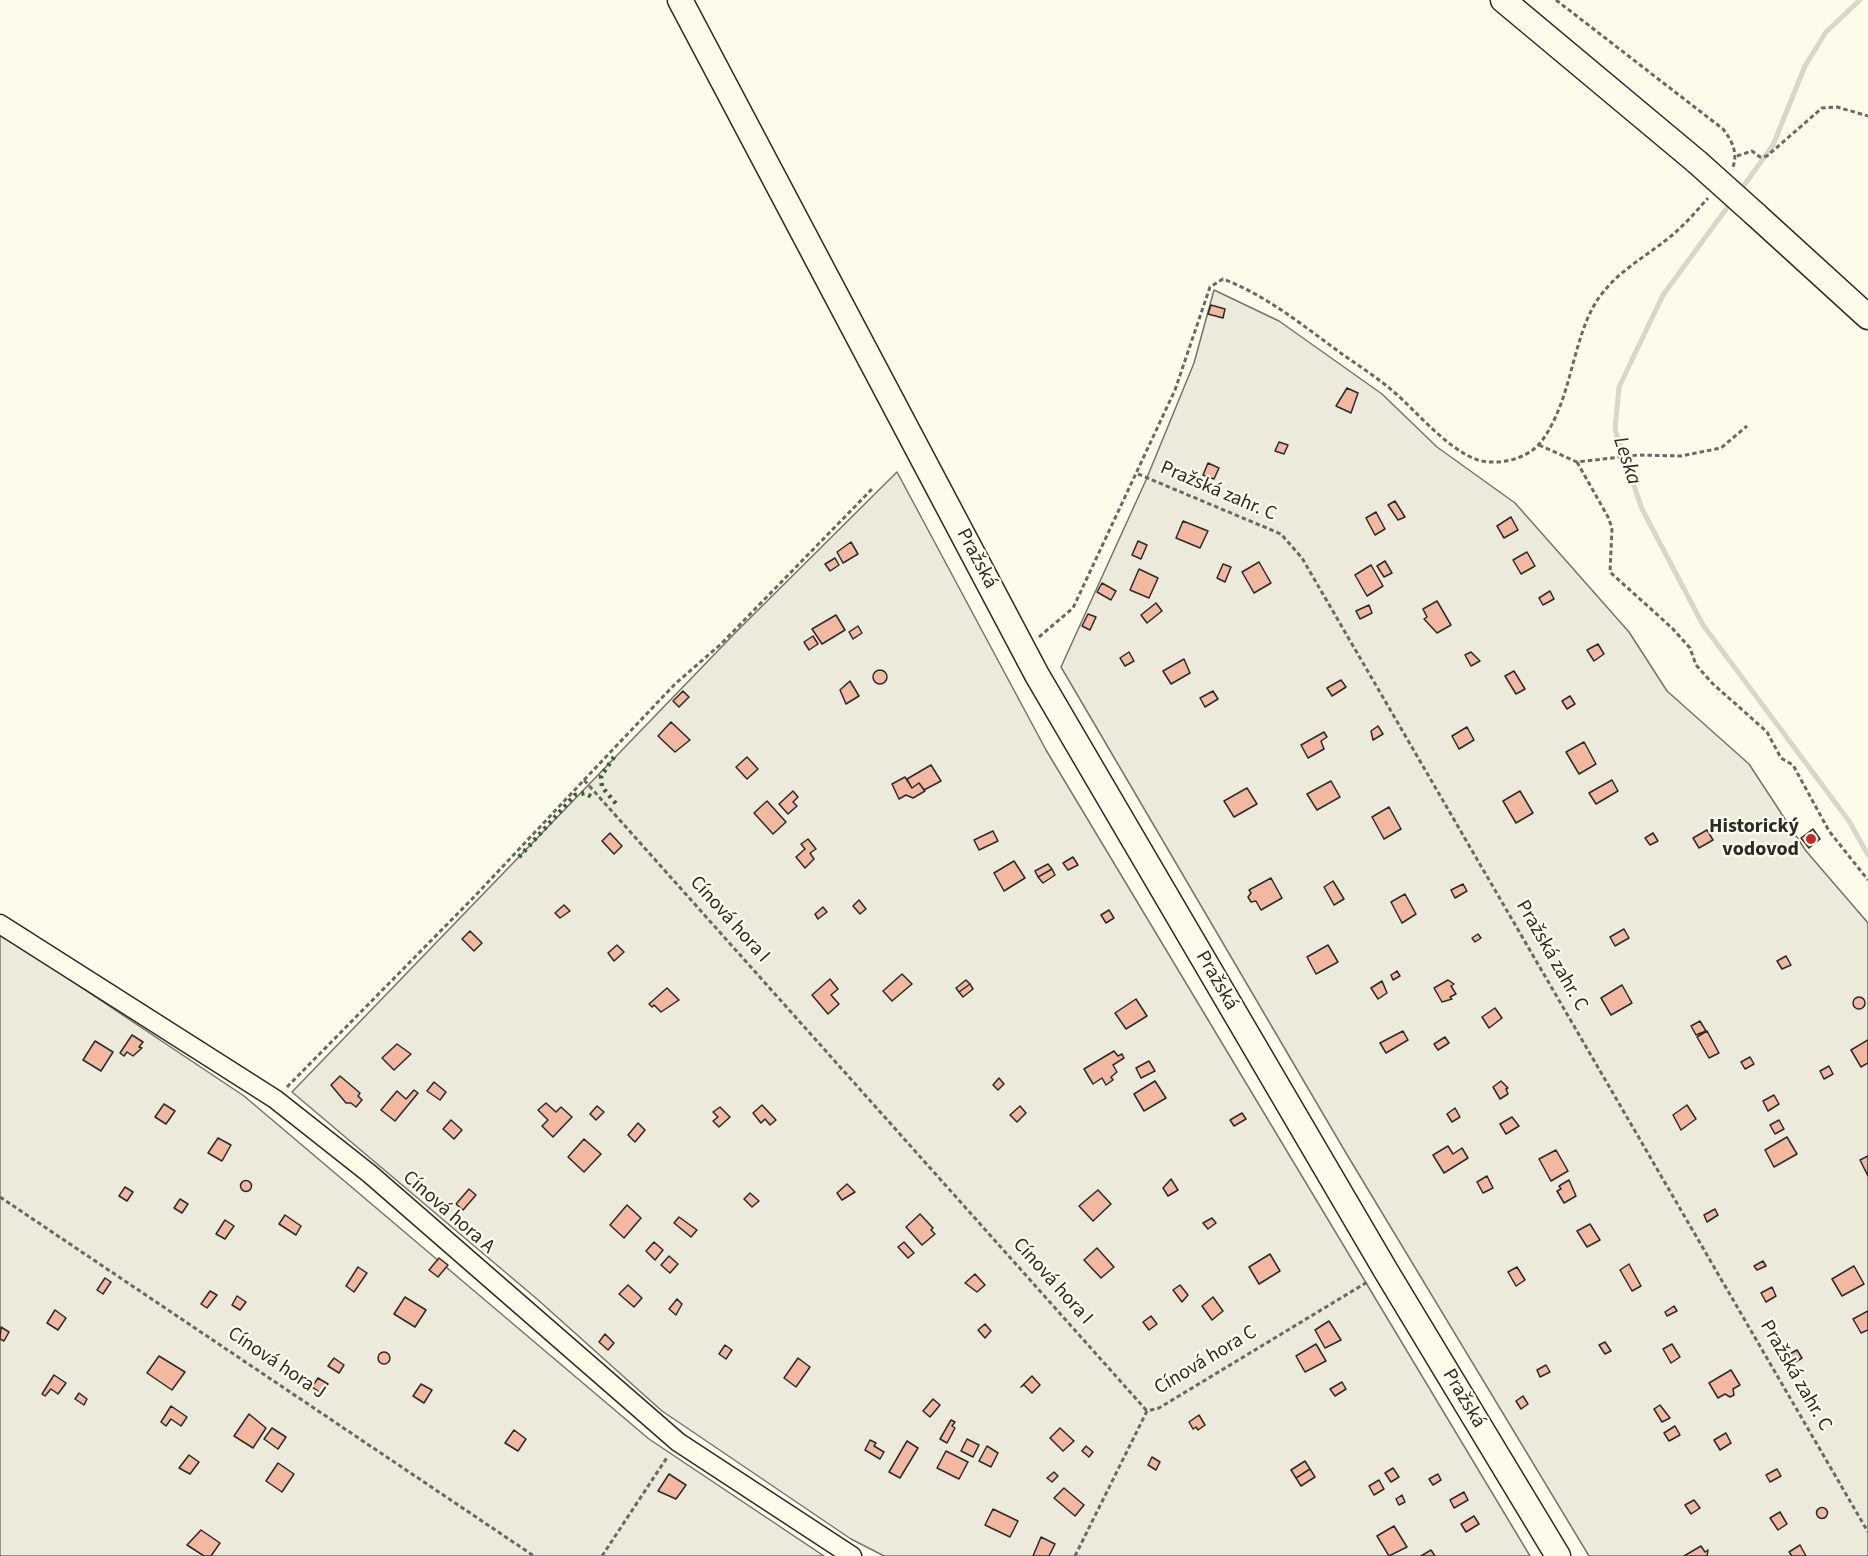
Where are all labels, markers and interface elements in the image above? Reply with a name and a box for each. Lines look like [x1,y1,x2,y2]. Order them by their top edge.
water label: Leska [1606,434,1646,488]
street label: Pražská zahr. C [1156,457,1280,527]
street label: Pražská [950,525,1002,593]
place label: Historický vodovod [1709,816,1799,863]
marker: Historický vodovod [1804,832,1818,846]
street label: Cínová hora I [684,872,774,968]
street label: Pražská zahr. C [1510,896,1592,1016]
street label: Pražská [1189,947,1243,1015]
street label: Cínová hora A [397,1166,499,1260]
street label: Cínová hora I [1007,1234,1097,1330]
street label: Pražská zahr. C [1754,1316,1836,1436]
street label: Cínová hora C [1151,1321,1261,1401]
street label: Cínová hora J [222,1322,330,1406]
street label: Pražská [1436,1365,1490,1433]

